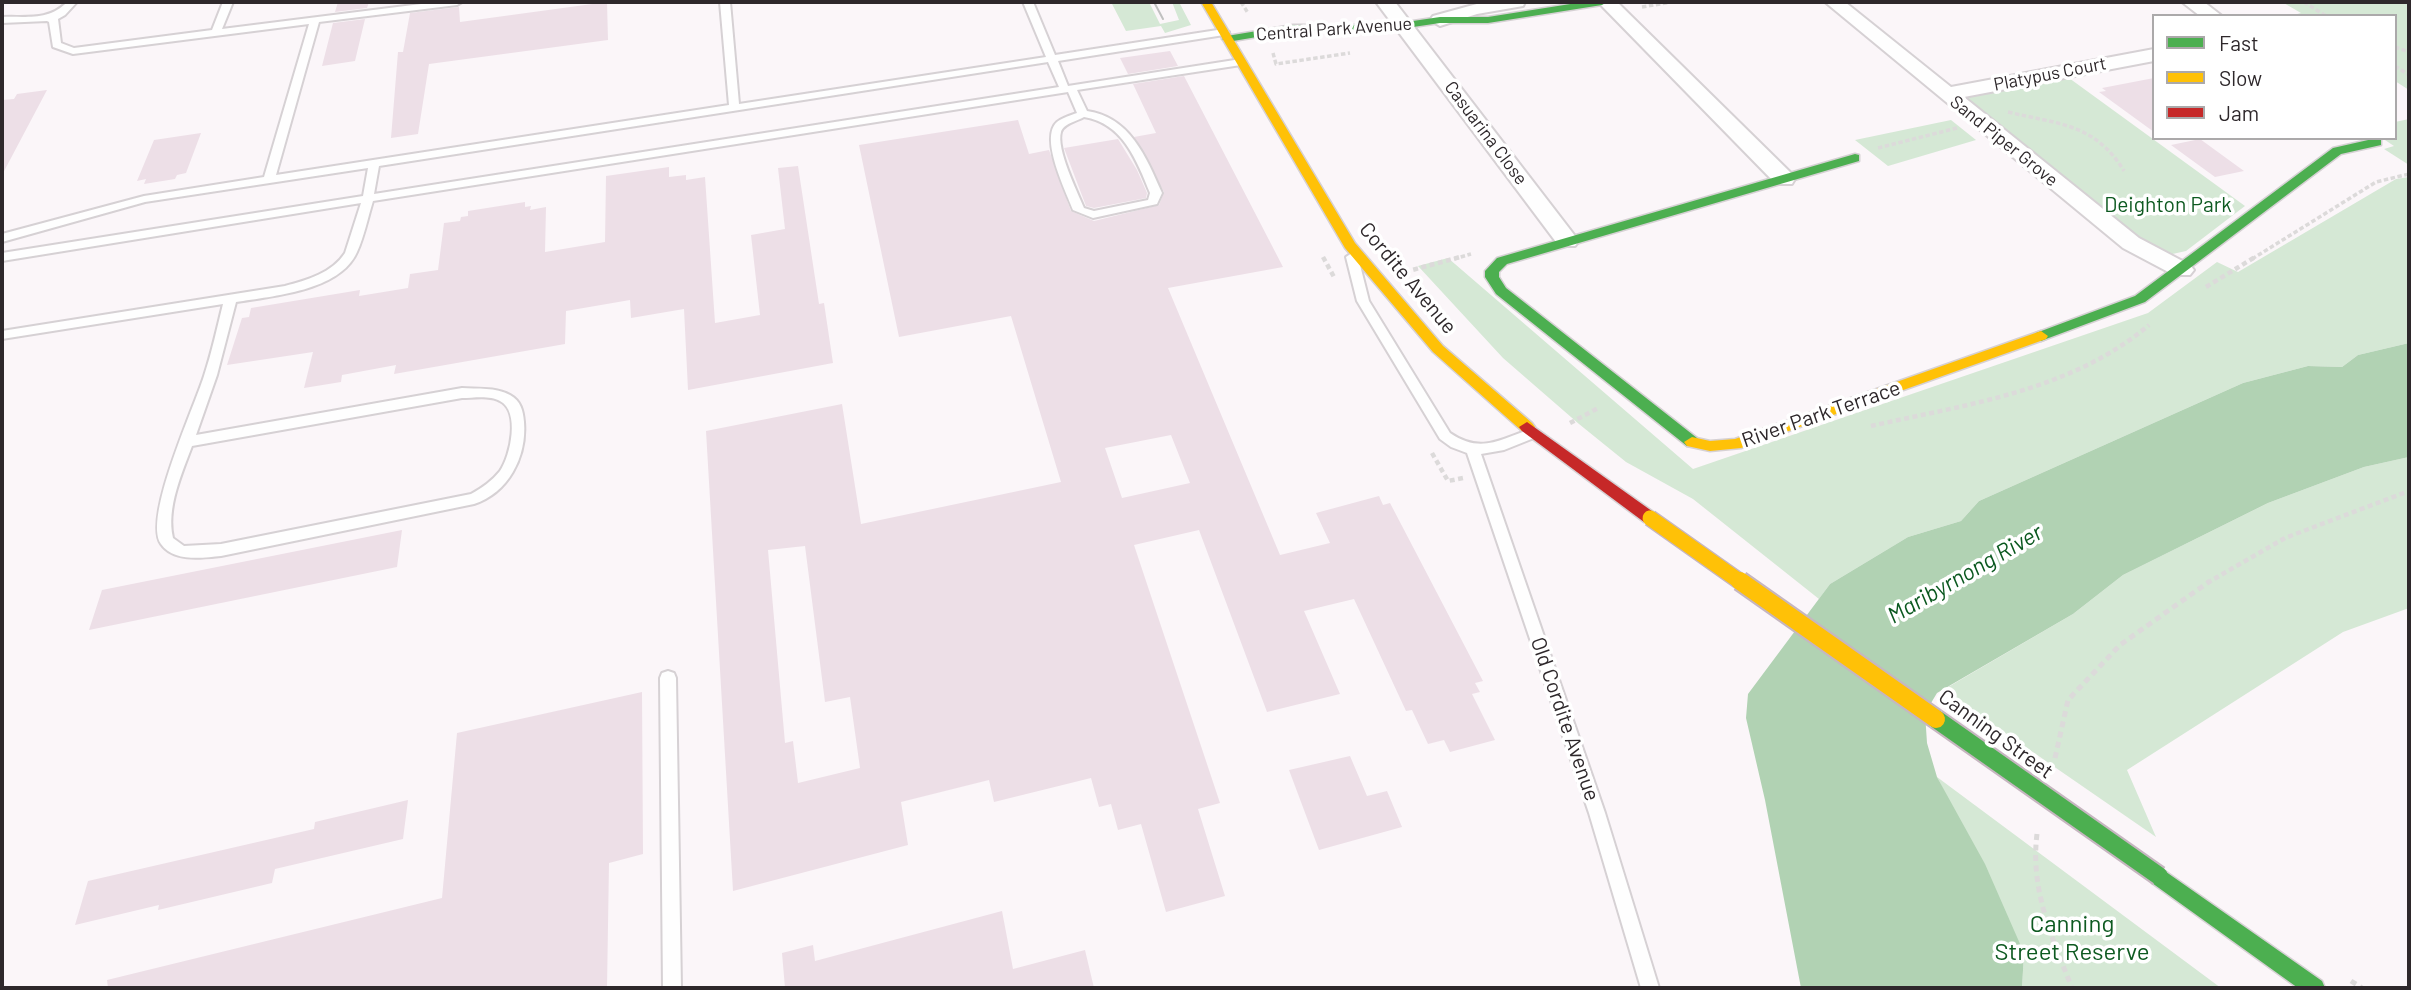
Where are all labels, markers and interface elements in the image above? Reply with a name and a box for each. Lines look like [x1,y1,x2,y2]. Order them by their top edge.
street label: Central Park Avenue [1255,13,1413,45]
legend [2152,14,2397,140]
text: Fast [2219,30,2259,55]
street label: Platypus Court [1992,52,2108,96]
text: Slow [2219,65,2262,90]
street label: Casuarina Close [1440,77,1532,189]
street label: Sand Piper Grove [1946,91,2062,191]
text: Jam [2219,100,2259,125]
park label: Deighton Park [2104,192,2232,218]
street label: Cordite Avenue [1354,217,1462,339]
street label: River Park Terrace [1738,375,1904,453]
water label: Maribyrnong River [1883,518,2047,630]
street label: Old Cordite Avenue [1525,634,1605,804]
street label: Canning Street [1934,684,2058,784]
park label: Canning Street Reserve [1994,910,2150,966]

